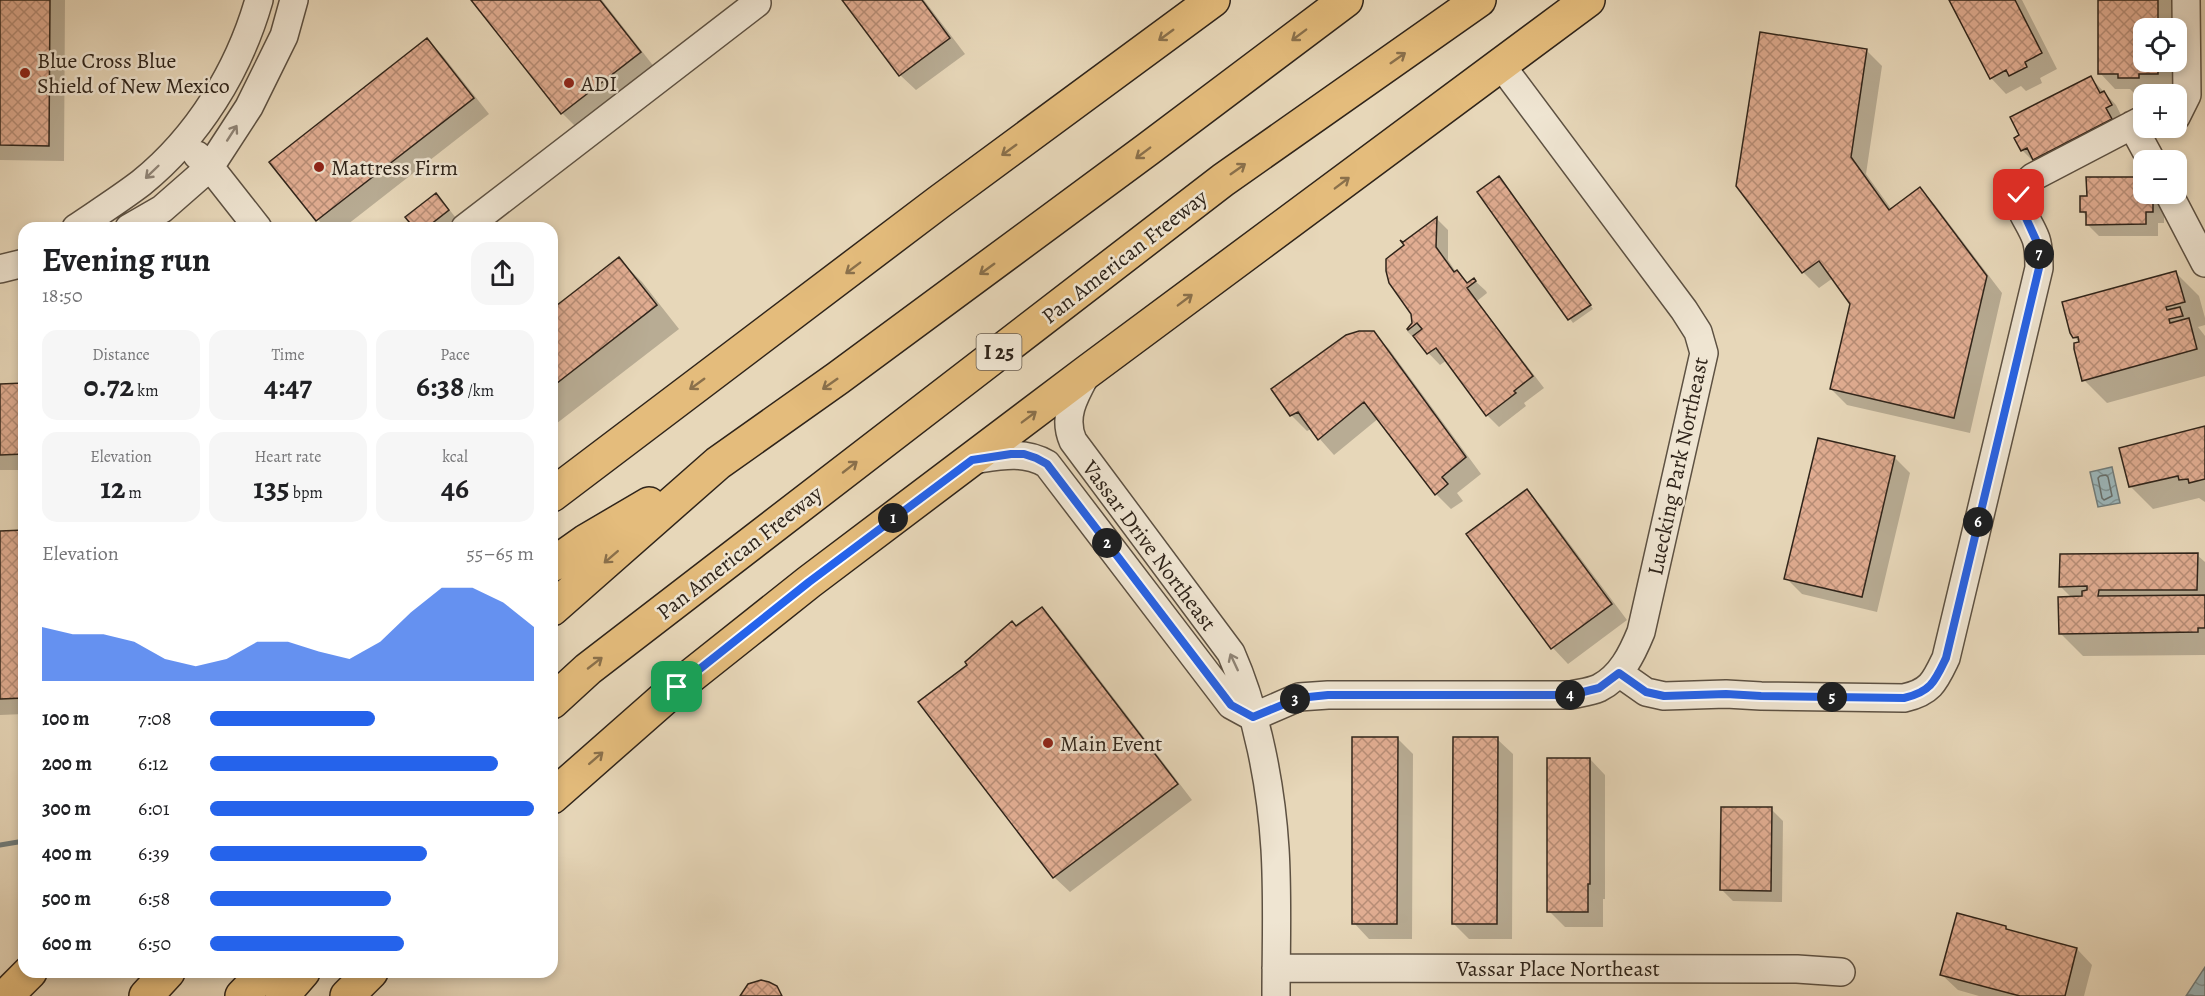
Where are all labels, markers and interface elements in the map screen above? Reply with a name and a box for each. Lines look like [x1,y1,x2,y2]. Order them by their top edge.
map controls [2133,18,2187,204]
button: locate [2133,18,2187,72]
one-way arrow [1158,29,1174,41]
one-way arrow [1291,29,1307,42]
place label: Blue Cross Blue Shield of New Mexico [37,46,230,101]
one-way arrow [1389,52,1405,64]
marker: Blue Cross Blue Shield of New Mexico [18,66,32,80]
place label: ADI [580,69,617,99]
marker: ADI [562,76,576,90]
button: + [2133,84,2187,138]
one-way arrow [226,125,238,142]
one-way arrow [1001,144,1017,157]
one-way arrow [1136,146,1152,159]
button: − [2133,150,2187,204]
place label: Mattress Firm [331,153,458,183]
marker: Mattress Firm [312,160,326,174]
one-way arrow [1229,163,1245,175]
one-way arrow [145,164,160,179]
pin [1993,169,2044,220]
one-way arrow [1333,177,1349,190]
icon: check [2002,178,2035,211]
street label: Pan American Freeway [1035,182,1214,331]
text: Evening run [42,237,211,282]
pin: 7 [2024,239,2054,269]
button: share [471,242,534,305]
text: 7 [2036,243,2042,265]
one-way arrow [845,261,861,274]
one-way arrow [979,262,995,275]
text: 18:50 [42,282,83,309]
one-way arrow [1177,293,1193,306]
road number: I 25 [976,334,1022,370]
text: Distance [92,344,150,366]
text: Time [271,344,305,366]
text: Pace [440,344,470,366]
street label: Luecking Park Northeast [1640,354,1716,578]
text: 0.72 [83,366,134,406]
text: 4:47 [264,366,312,406]
text: 6:38 [416,366,464,406]
one-way arrow [689,378,705,391]
one-way arrow [822,378,838,390]
text: km [134,380,159,402]
text: /km [464,380,494,402]
one-way arrow [1021,410,1037,423]
text: Elevation [90,446,152,468]
text: Heart rate [255,446,321,468]
text: kcal [442,446,468,468]
street label: Vassar Drive Northeast [1075,453,1223,637]
one-way arrow [841,461,857,473]
text: 12 [100,468,125,508]
text: 135 [253,468,290,508]
text: 46 [441,468,469,508]
street label: Pan American Freeway [650,478,829,627]
text: m [125,482,142,504]
text: bpm [290,482,323,504]
pin: 1 [878,503,908,533]
text: 1 [890,507,896,529]
pin: 6 [1963,507,1993,537]
text: 6 [1974,511,1982,533]
pin: 2 [1092,528,1122,558]
text: 2 [1103,532,1111,554]
text: Elevation [42,540,119,567]
text: 55–65 m [466,540,534,567]
one-way arrow [603,550,618,564]
one-way arrow [1228,653,1240,671]
one-way arrow [587,656,603,669]
pin [651,661,702,712]
icon: arrive [660,670,693,703]
pin: 4 [1555,680,1585,710]
pin: 5 [1817,682,1847,712]
pin: 3 [1280,684,1310,714]
text: 4 [1566,684,1574,706]
text: 5 [1829,686,1835,708]
text: 3 [1292,688,1298,710]
text: 100 m [42,705,90,732]
text: 7:08 [138,705,172,732]
place label: Main Event [1060,729,1162,759]
marker: Main Event [1041,736,1055,750]
text: 200 m [42,750,92,777]
text: 6:12 [138,750,168,777]
one-way arrow [588,752,604,765]
text: 300 m [42,795,91,822]
text: 6:01 [138,795,170,822]
text: 400 m [42,840,92,867]
text: 6:39 [138,840,169,867]
text: 500 m [42,885,91,912]
text: 6:58 [138,885,170,912]
text: 600 m [42,930,92,957]
text: 6:50 [138,930,171,957]
street label: Vassar Place Northeast [1455,954,1660,984]

